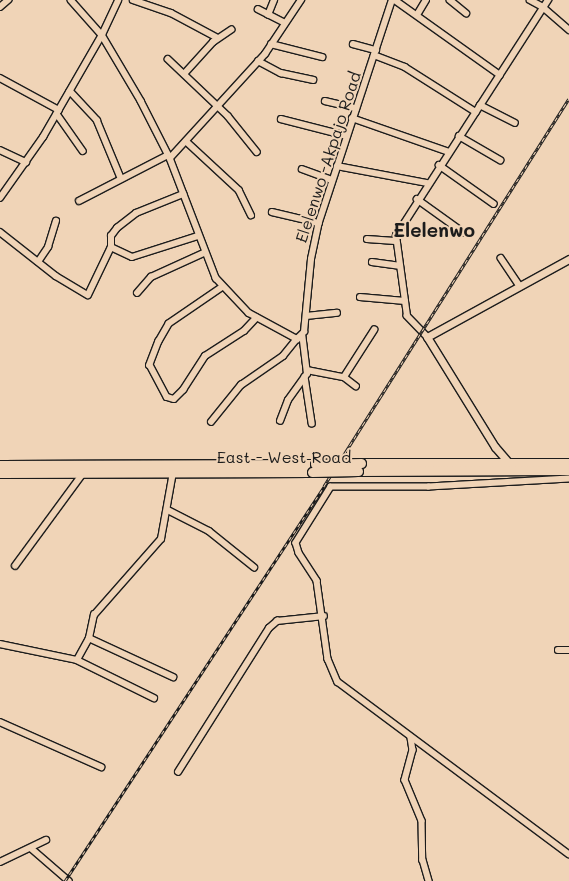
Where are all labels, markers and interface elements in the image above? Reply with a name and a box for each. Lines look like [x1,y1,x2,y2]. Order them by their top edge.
street label: Elelenwo -Akpajo Road [291,69,365,245]
district label: Elelenwo [393,219,475,241]
street label: East - West Road [217,447,351,467]

